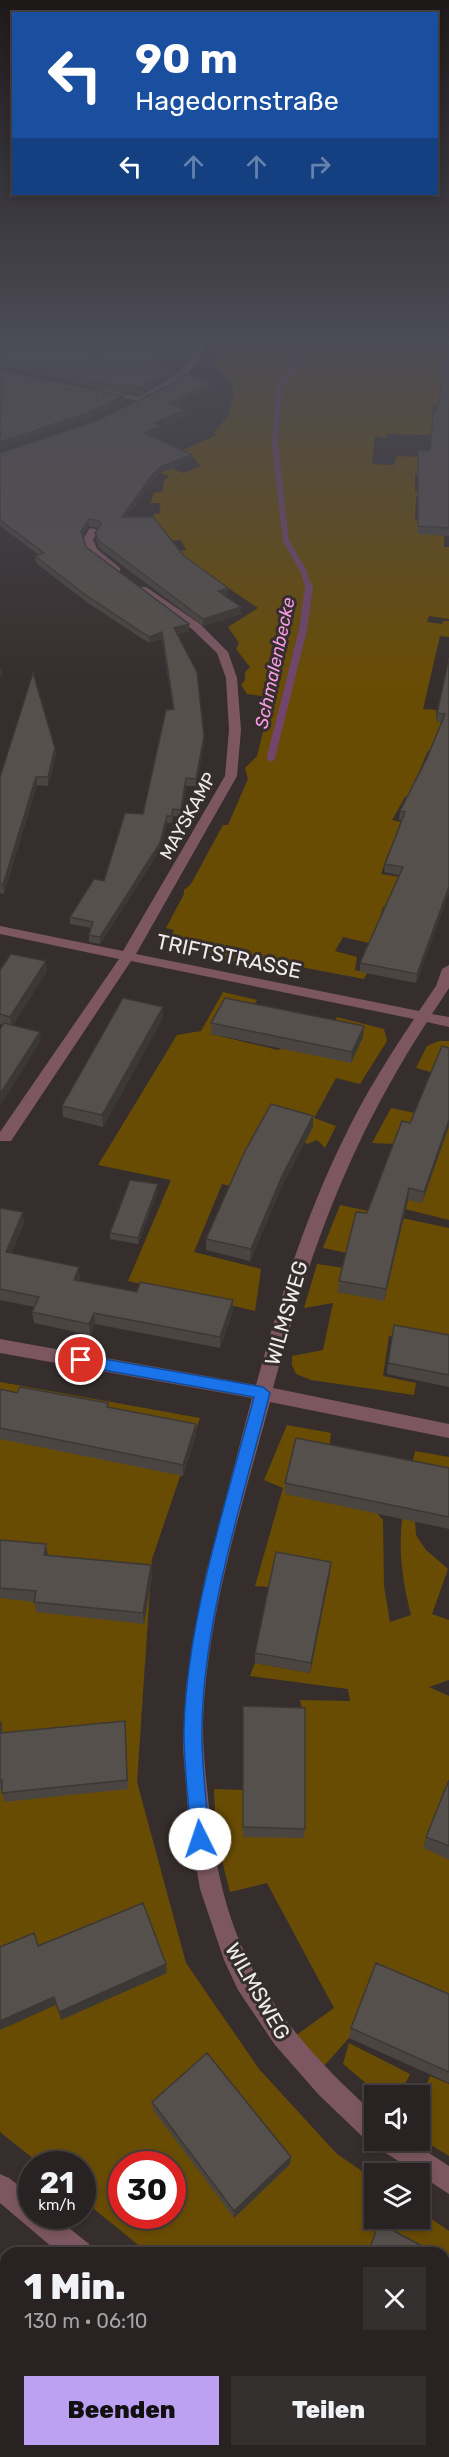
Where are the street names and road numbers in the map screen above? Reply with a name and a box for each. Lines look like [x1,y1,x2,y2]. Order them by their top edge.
street label: MAYSKAMP [155,769,221,863]
street label: TRIFTSTRASSE [154,928,304,984]
street label: WILMSWEG [259,1258,313,1368]
street label: WILMSWEG [220,1938,296,2044]

